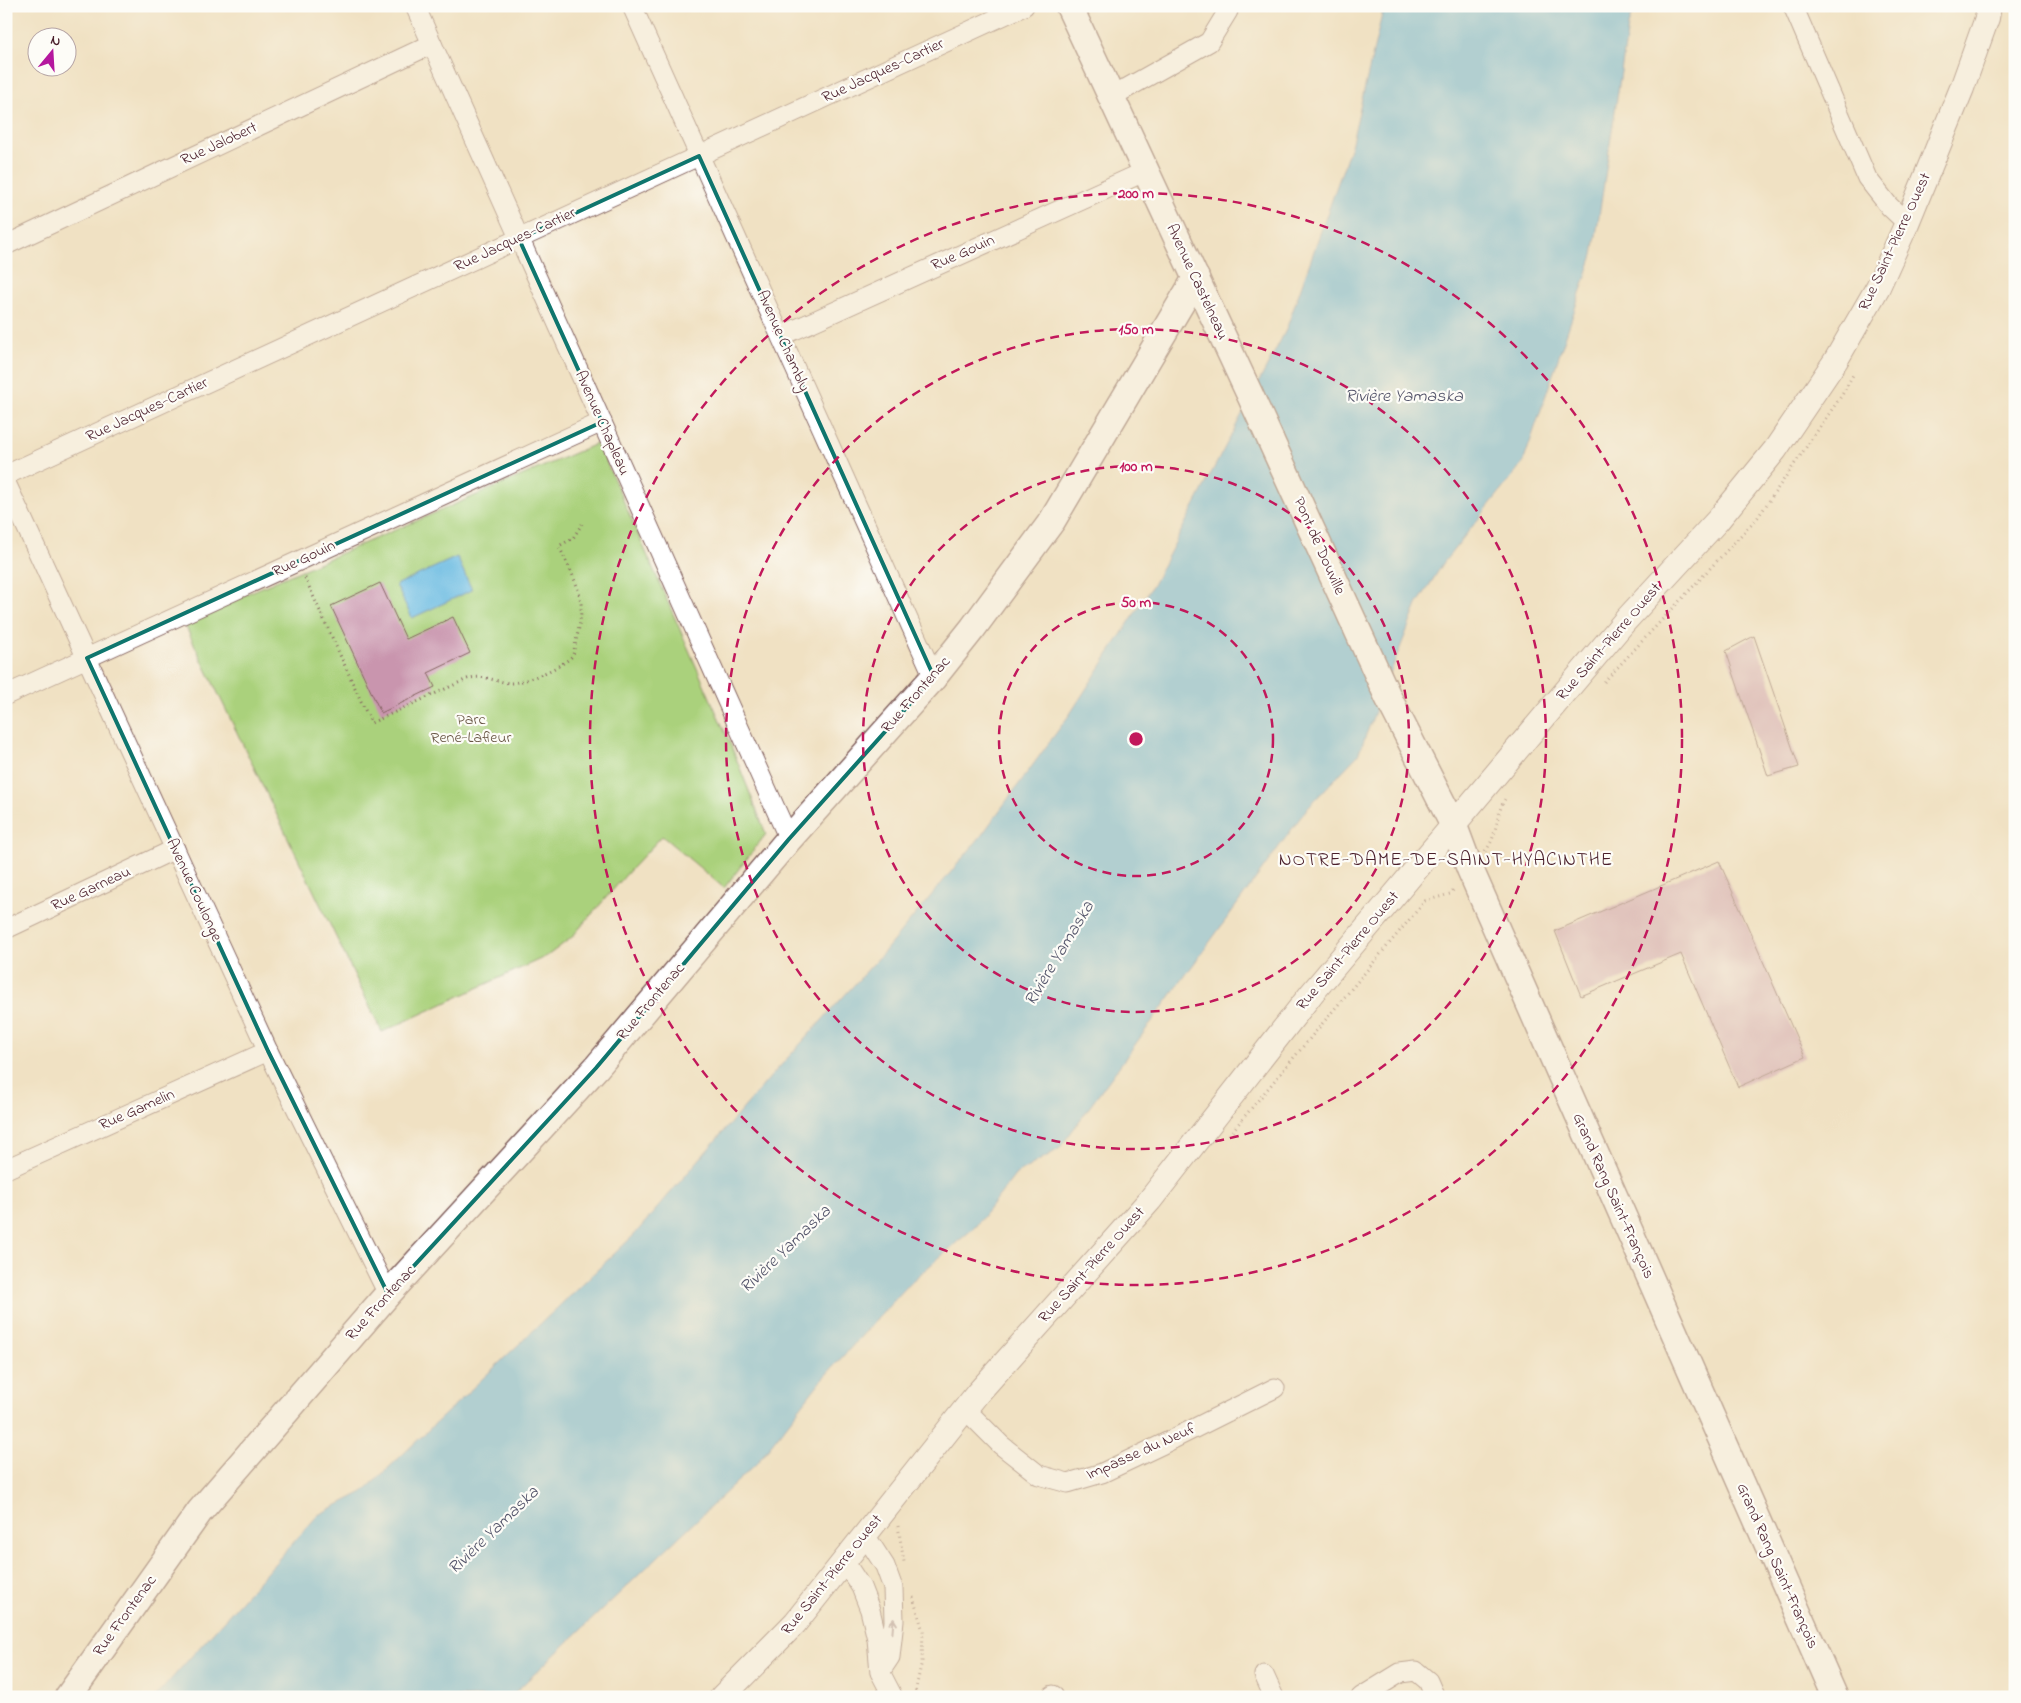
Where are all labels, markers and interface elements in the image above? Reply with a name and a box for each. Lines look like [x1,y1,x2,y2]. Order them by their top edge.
north arrow [28,28,78,78]
text: N [48,30,63,53]
street label: Rue Jacques-Cartier [818,32,948,110]
street label: Rue Jalobert [177,116,262,172]
street label: Rue Saint-Pierre Ouest [1852,168,1938,315]
text: 200 m [1117,183,1154,205]
street label: Rue Jacques-Cartier [450,201,580,279]
street label: Avenue Castelneau [1160,220,1234,344]
street label: Rue Gouin [927,228,999,278]
street label: Avenue Chambly [750,286,816,396]
text: 150 m [1118,319,1154,341]
street label: Avenue Chapleau [568,367,636,479]
street label: Rue Jacques-Cartier [82,371,212,449]
water label: Rivière Yamaska [1345,384,1463,410]
text: 100 m [1119,456,1153,478]
street label: Pont de Douville [1287,493,1352,600]
street label: Rue Gouin [268,534,340,584]
street label: Rue Saint-Pierre Ouest [1551,577,1668,706]
text: 50 m [1121,592,1152,614]
street label: Rue Frontenac [876,650,957,739]
park label: Parc René-Lafleur [431,708,511,750]
centre of rings [1127,730,1145,748]
street label: Avenue Coulonge [160,834,229,946]
district label: NOTRE-DAME-DE-SAINT-HYACINTHE [1279,847,1613,874]
street label: Rue Garneau [47,860,135,918]
street label: Rue Saint-Pierre Ouest [1291,885,1406,1016]
water label: Rivière Yamaska [1018,896,1102,1011]
street label: Rue Frontenac [611,957,691,1046]
street label: Rue Gamelin [95,1083,179,1137]
street label: Grand Rang Saint-François [1566,1109,1660,1283]
water label: Rivière Yamaska [735,1199,838,1300]
street label: Rue Saint-Pierre Ouest [1033,1201,1151,1329]
street label: Rue Frontenac [340,1259,422,1347]
street label: Impasse du Neuf [1082,1417,1200,1487]
street label: Grand Rang Saint-François [1730,1479,1824,1653]
water label: Rivière Yamaska [443,1480,546,1581]
street label: Rue Saint-Pierre Ouest [775,1509,889,1641]
street label: Rue Frontenac [87,1570,163,1662]
one-way arrow [888,1619,898,1635]

